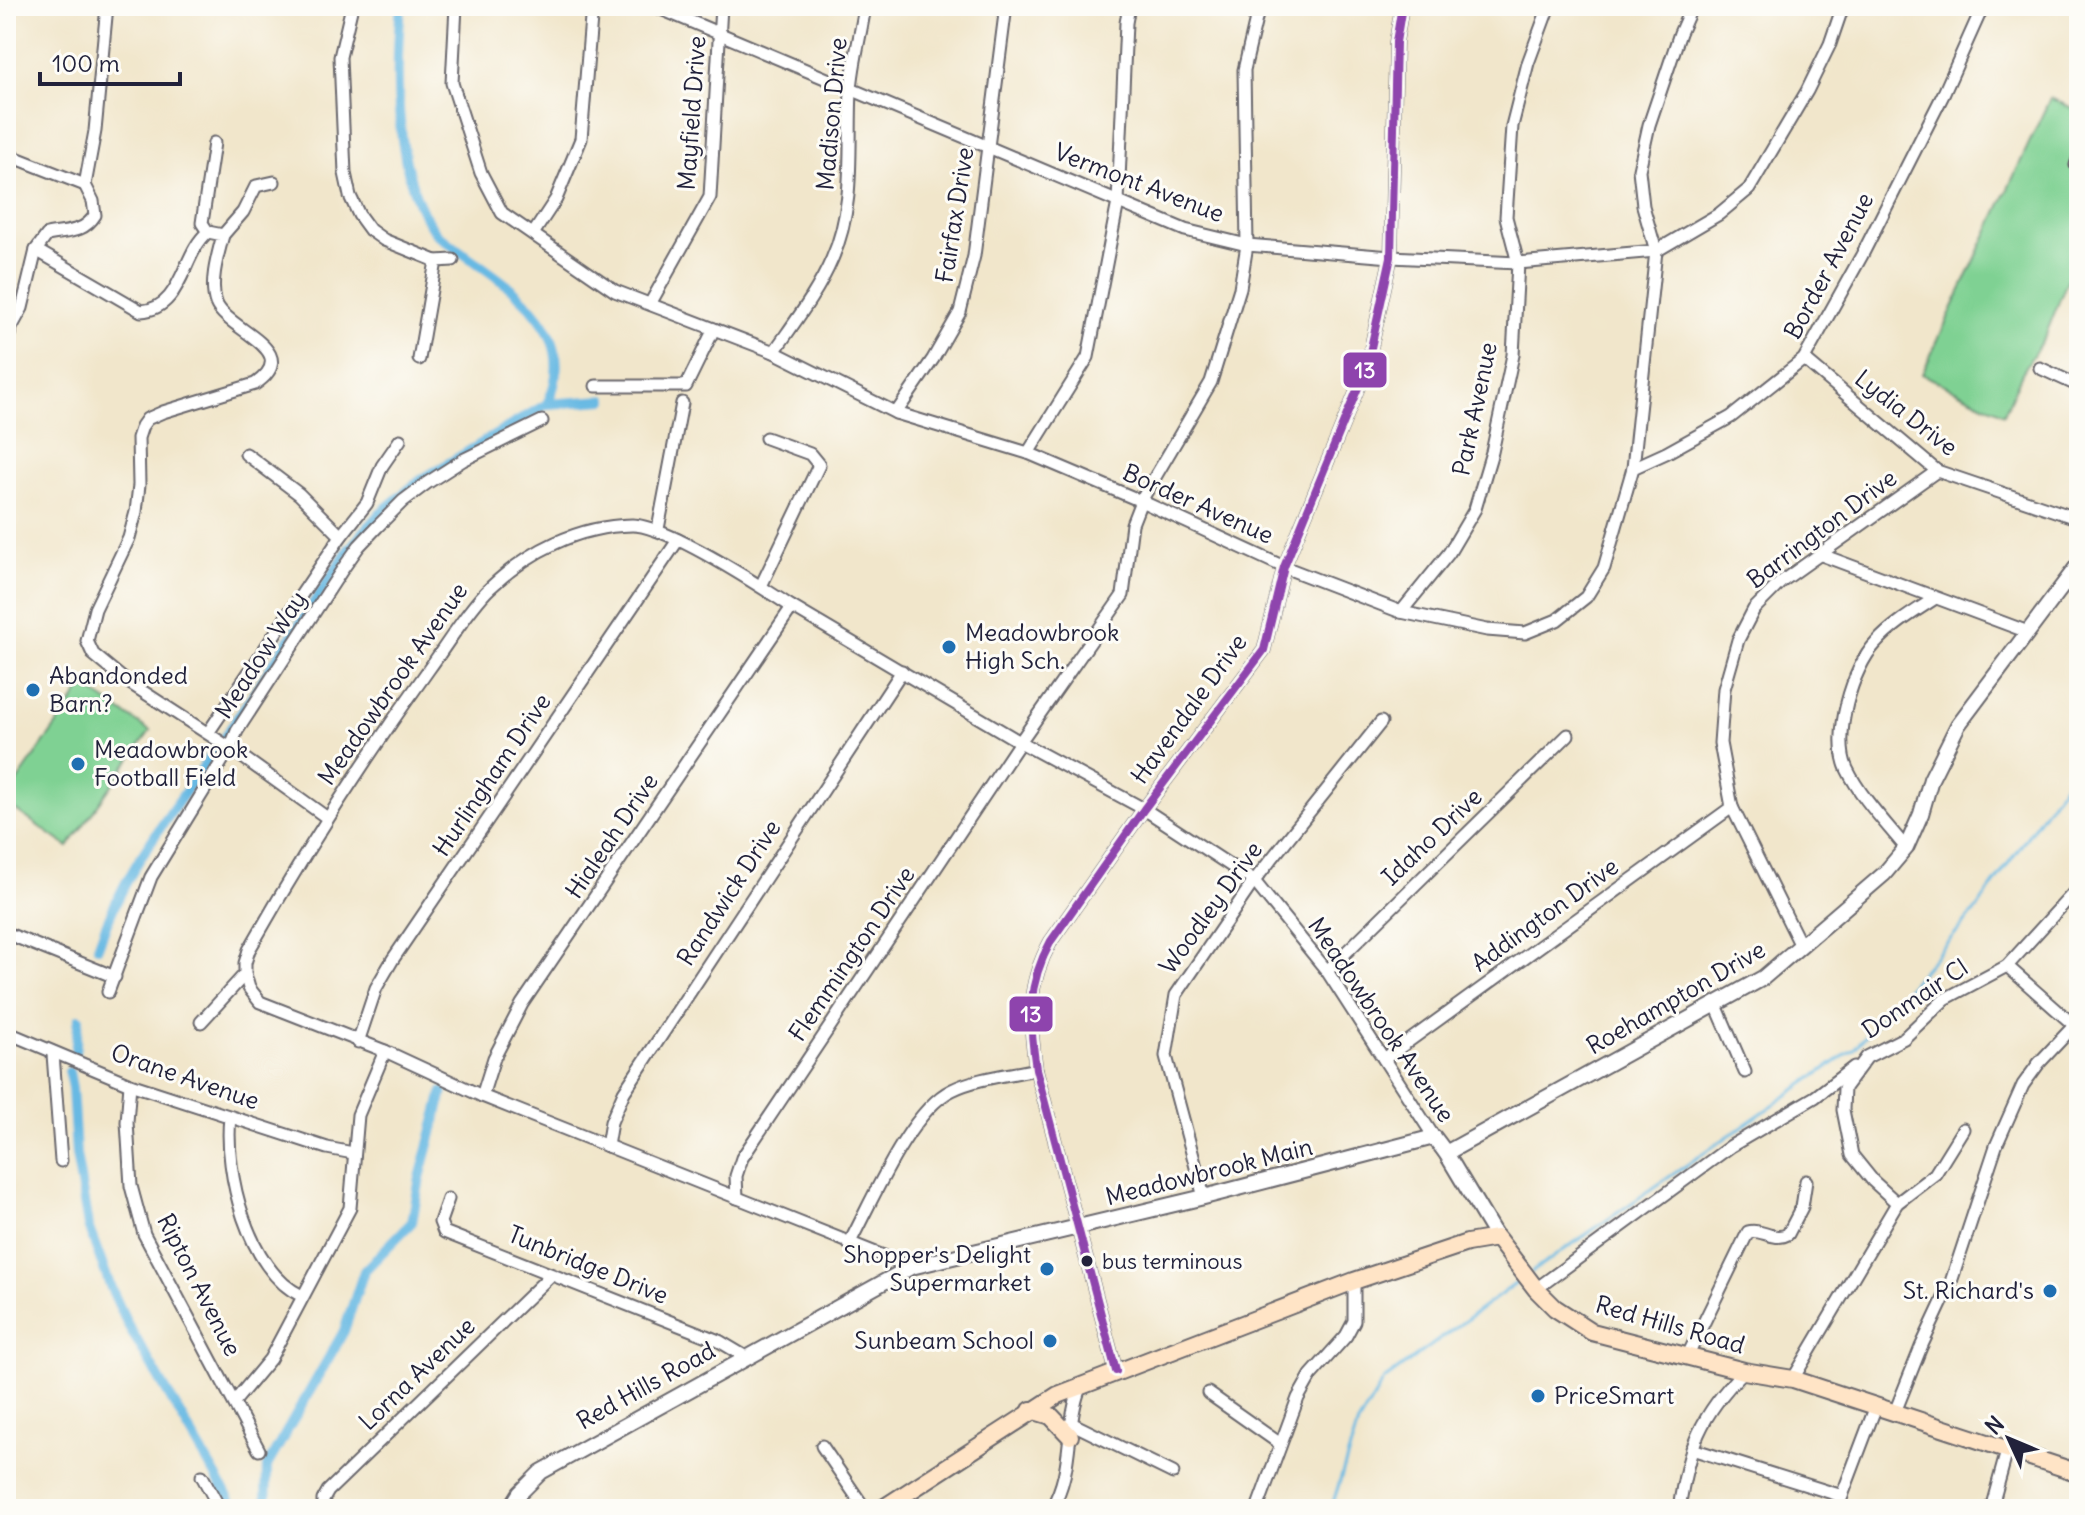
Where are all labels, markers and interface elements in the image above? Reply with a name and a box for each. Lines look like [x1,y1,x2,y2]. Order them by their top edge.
street label: Mayfield Drive [671,35,711,191]
scale bar [40,36,180,86]
street label: Madison Drive [809,36,853,192]
text: 100 m [52,48,120,78]
street label: Vermont Avenue [1050,136,1228,228]
street label: Fairfax Drive [928,145,980,285]
street label: Border Avenue [1777,187,1879,344]
street label: Park Avenue [1445,339,1503,478]
line badge: 13 [1342,351,1388,389]
text: 13 [1354,356,1376,384]
street label: Lydia Drive [1849,363,1964,462]
street label: Border Avenue [1118,457,1278,550]
street label: Barrington Drive [1741,462,1902,594]
street label: Meadowbrook Avenue [311,576,473,791]
street label: Meadow Way [208,585,313,724]
place label: Meadowbrook High Sch. [965,617,1119,675]
street label: Havendale Drive [1124,628,1253,789]
marker: Meadowbrook High Sch. [940,638,958,656]
place label: Abandonded Barn? [49,660,188,718]
marker: Abandonded Barn? [24,681,42,699]
street label: Hurlingham Drive [426,687,557,862]
place label: Meadowbrook Football Field [94,734,248,792]
marker: Meadowbrook Football Field [69,755,87,773]
street label: Hialeah Drive [558,767,664,904]
street label: Idaho Drive [1375,781,1488,891]
street label: Randwick Drive [670,814,786,971]
street label: Woodley Drive [1152,835,1268,980]
street label: Addington Drive [1465,851,1624,978]
street label: Flemmington Drive [782,860,921,1047]
street label: Meadowbrook Avenue [1302,911,1462,1128]
street label: Roehampton Drive [1581,934,1770,1061]
street label: Donmair Cl [1856,952,1973,1044]
line badge: 13 [1008,995,1054,1033]
text: 13 [1020,1000,1042,1028]
street label: Orane Avenue [107,1037,263,1115]
street label: Meadowbrook Main [1102,1131,1315,1211]
street label: Ripton Avenue [151,1208,249,1361]
street label: Tunbridge Drive [504,1218,673,1310]
place label: Shopper's Delight Supermarket [843,1239,1031,1297]
place label: bus terminous [1102,1247,1242,1275]
marker: bus terminous [1079,1253,1095,1269]
marker: Shopper's Delight Supermarket [1038,1260,1056,1278]
place label: St. Richard's [1903,1275,2034,1305]
marker: St. Richard's [2041,1282,2059,1300]
street label: Red Hills Road [1592,1288,1748,1360]
street label: Lorna Avenue [352,1310,481,1436]
place label: Sunbeam School [854,1325,1034,1355]
marker: Sunbeam School [1041,1332,1059,1350]
street label: Red Hills Road [571,1335,720,1436]
place label: PriceSmart [1554,1380,1674,1410]
marker: PriceSmart [1529,1387,1547,1405]
north arrow [1969,1399,2049,1479]
text: N [1979,1410,2010,1440]

